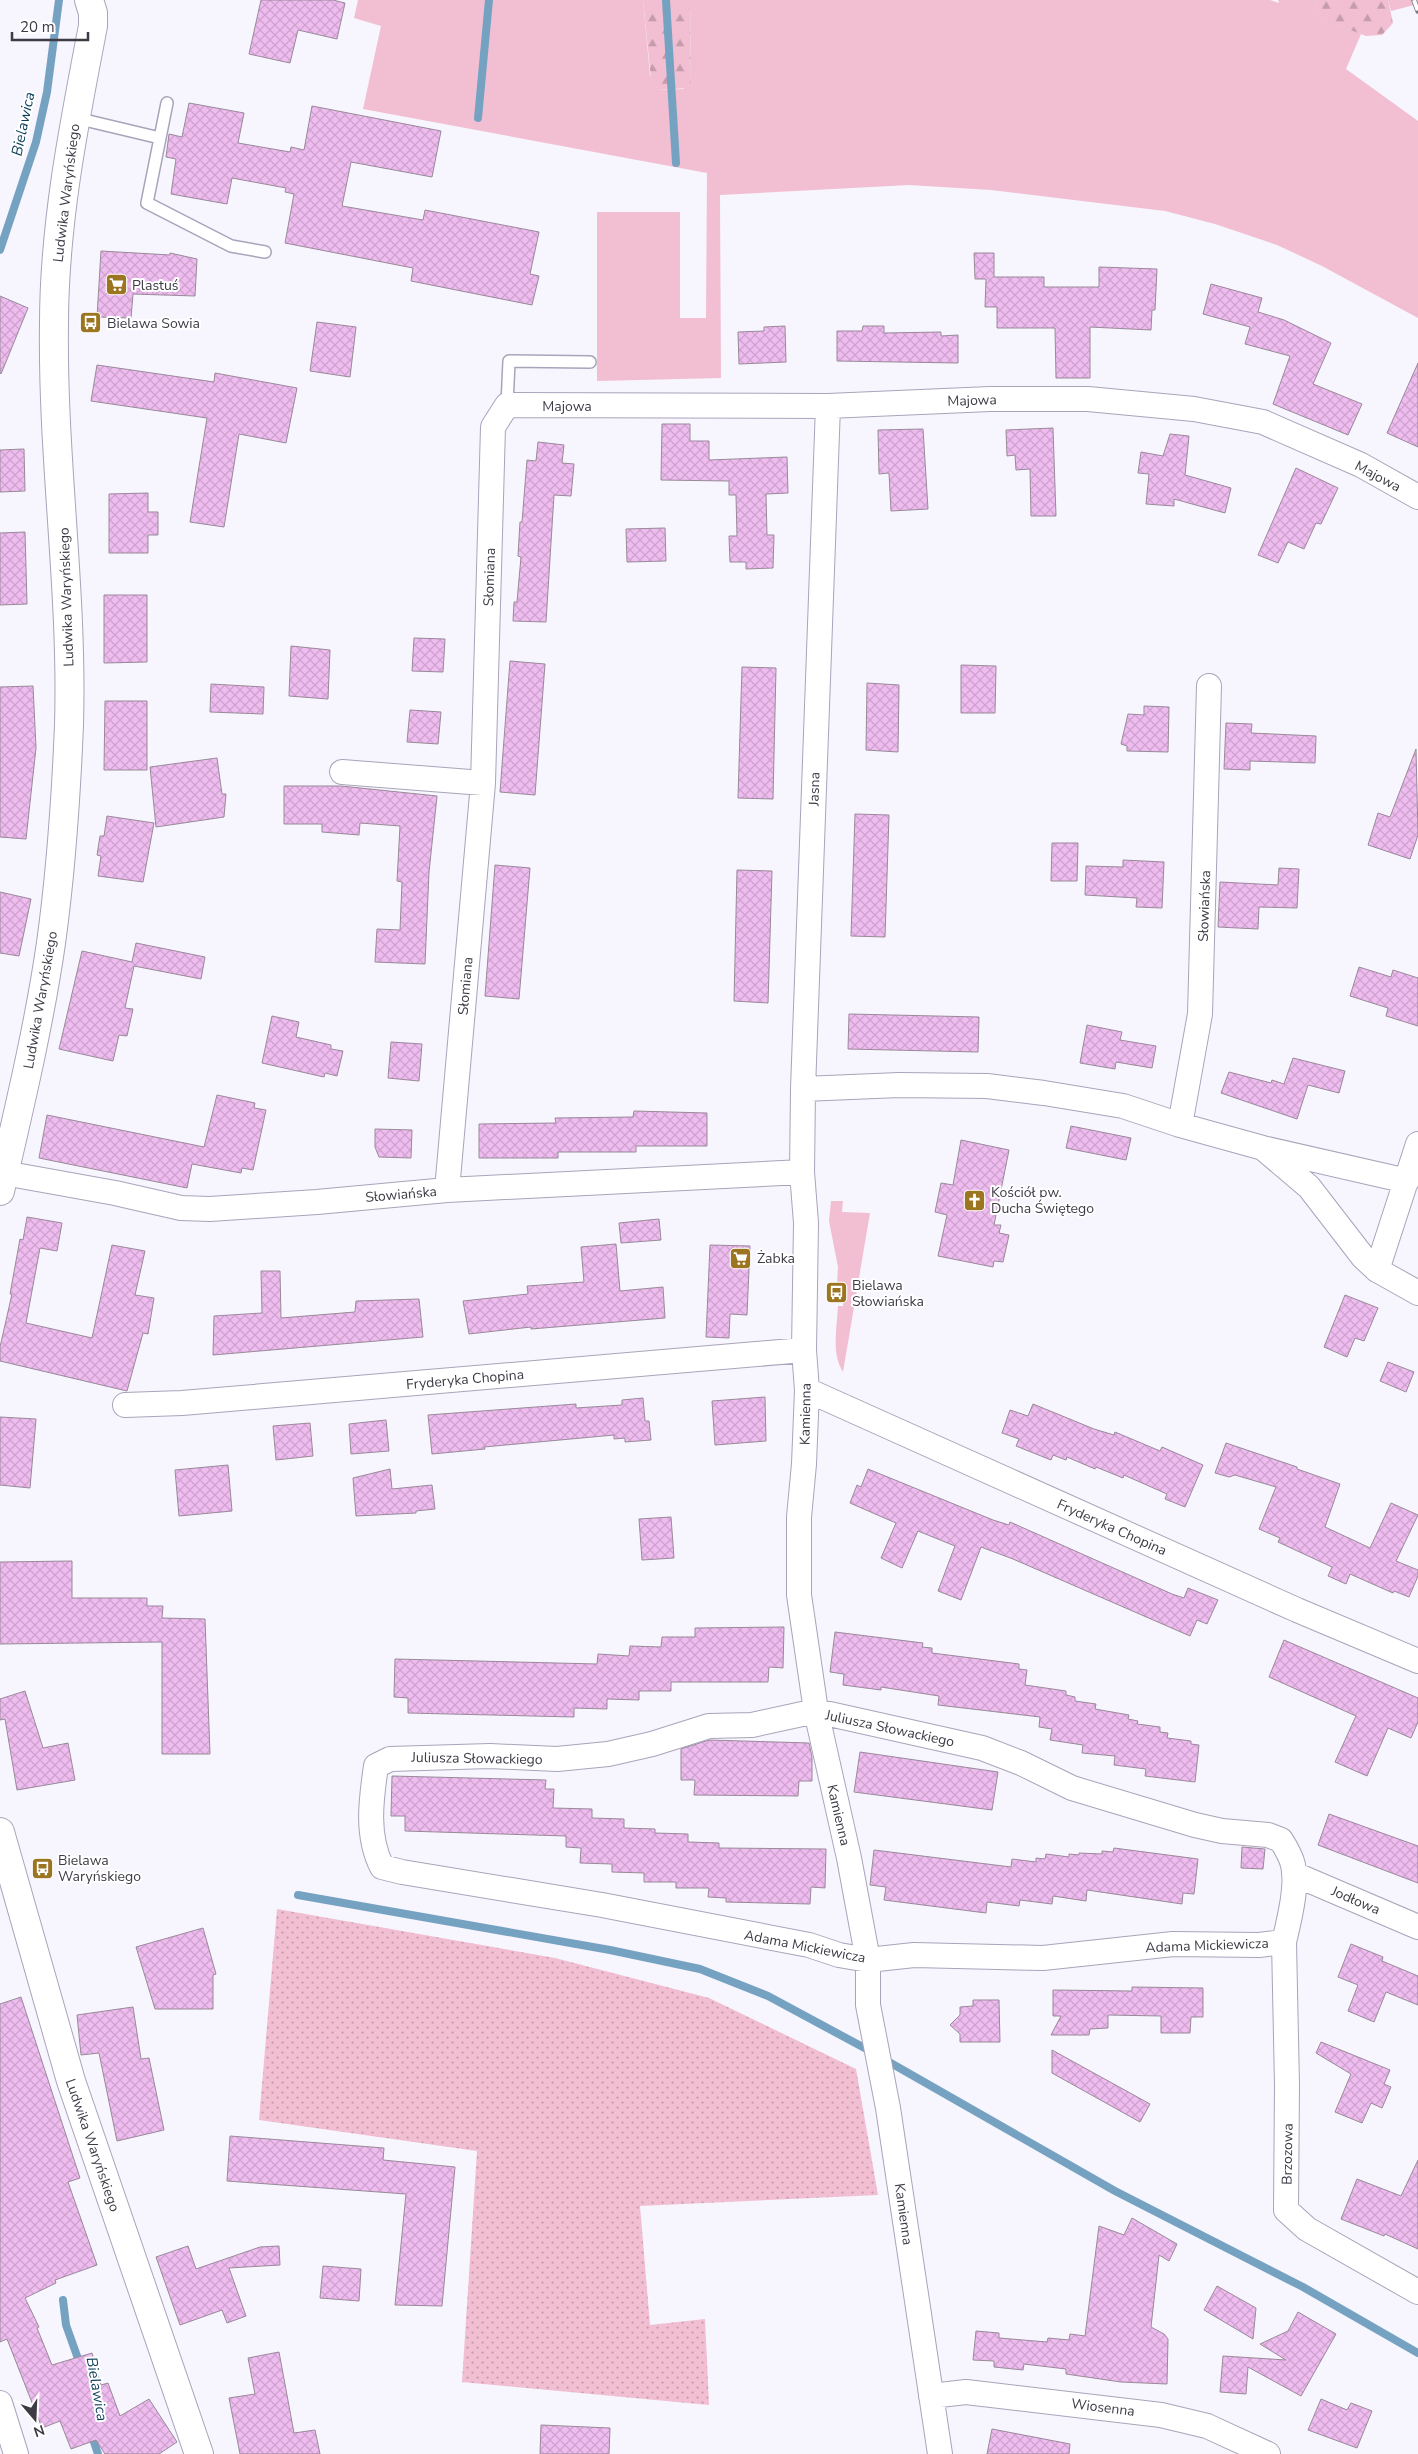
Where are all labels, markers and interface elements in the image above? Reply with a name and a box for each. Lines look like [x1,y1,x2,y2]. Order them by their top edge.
scale bar [12,10,89,42]
text: 20 m [20,17,55,37]
water label: Bielawica [6,90,40,158]
street label: Ludwika Waryńskiego [49,122,84,263]
supermarket icon: Plastuś [104,273,128,297]
place label: Plastuś [132,276,179,295]
bus stop icon: Bielawa Sowia [79,311,103,335]
place label: Bielawa Sowia [107,314,200,333]
street label: Majowa [947,390,997,411]
street label: Majowa [542,397,592,416]
street label: Majowa [1351,456,1404,496]
street label: Ludwika Waryńskiego [55,527,78,667]
street label: Słomiana [479,547,500,607]
street label: Jasna [804,772,825,807]
street label: Słowiańska [1194,870,1215,942]
street label: Ludwika Waryńskiego [19,930,62,1070]
street label: Słomiana [453,956,478,1016]
street label: Słowiańska [364,1182,438,1207]
place label: Kościół pw. Ducha Świętego [991,1183,1094,1218]
church icon: Kościół pw. Ducha Świętego [963,1188,987,1212]
supermarket icon: Żabka [729,1246,753,1270]
place label: Żabka [757,1249,795,1268]
place label: Bielawa Słowiańska [852,1276,924,1311]
bus stop icon: Bielawa Słowiańska [824,1281,848,1305]
street label: Fryderyka Chopina [405,1365,525,1394]
street label: Kamienna [795,1383,816,1445]
street label: Fryderyka Chopina [1054,1495,1170,1560]
street label: Juliusza Słowackiego [823,1705,956,1751]
street label: Juliusza Słowackiego [410,1748,543,1769]
street label: Kamienna [822,1783,855,1848]
place label: Bielawa Waryńskiego [58,1851,141,1886]
bus stop icon: Bielawa Waryńskiego [30,1856,54,1880]
street label: Jodłowa [1328,1881,1383,1919]
street label: Adama Mickiewicza [743,1925,867,1968]
street label: Adama Mickiewicza [1145,1934,1269,1957]
street label: Ludwika Waryńskiego [61,2076,124,2214]
street label: Brzozowa [1277,2123,1298,2185]
street label: Kamienna [890,2182,917,2246]
water label: Bielawica [82,2355,112,2423]
north arrow [10,2394,60,2444]
street label: Wiosenna [1070,2394,1136,2421]
text: N [31,2420,47,2442]

